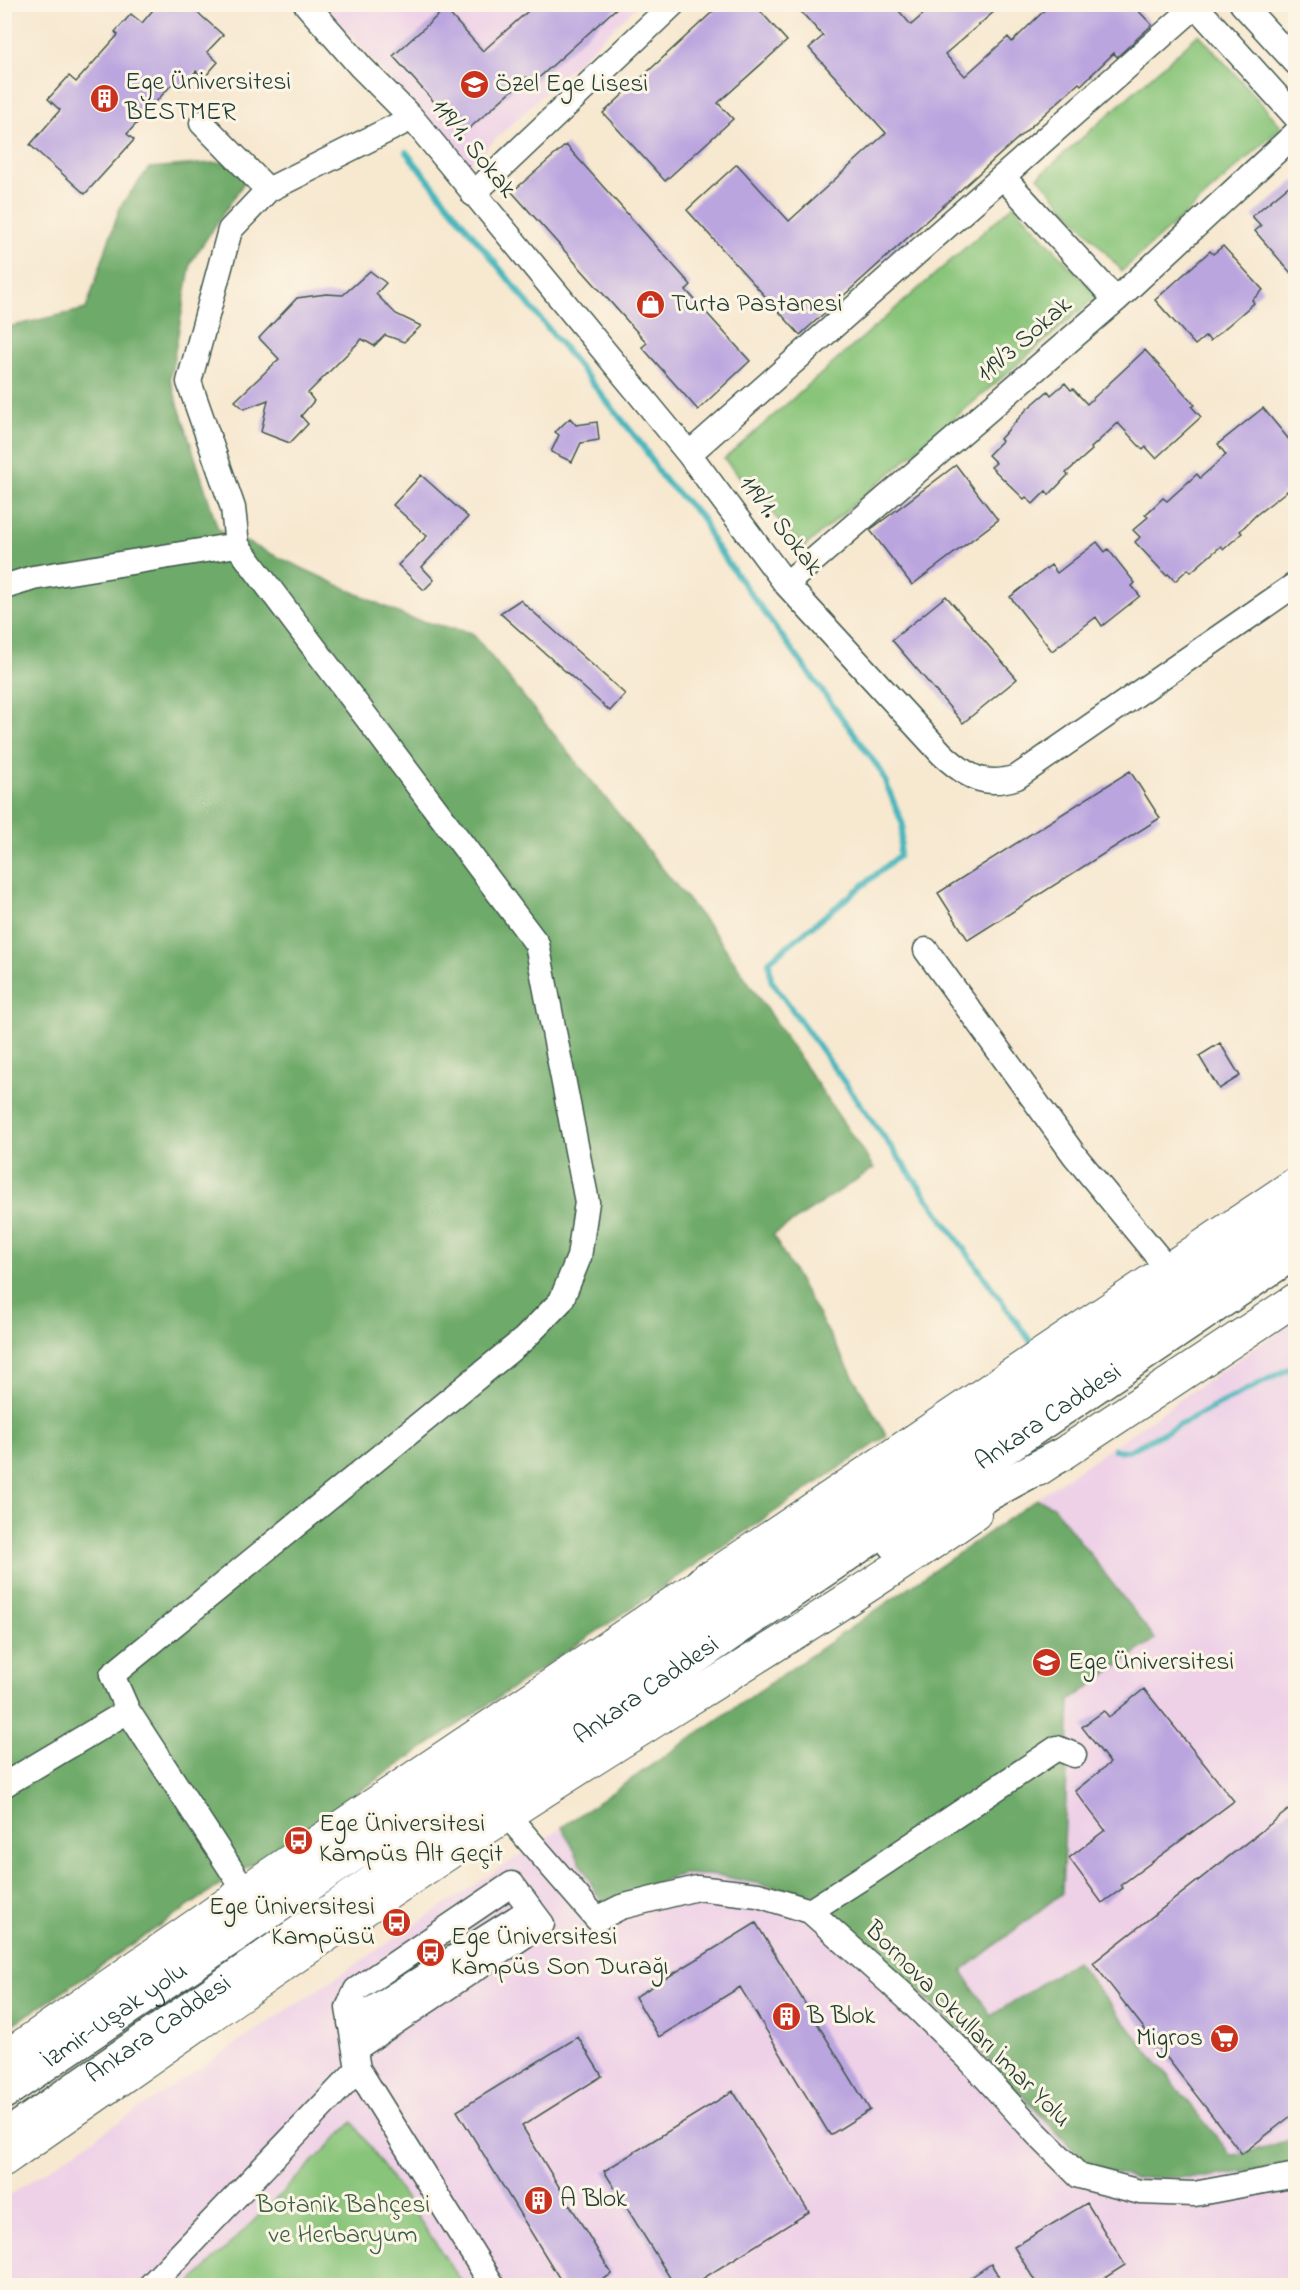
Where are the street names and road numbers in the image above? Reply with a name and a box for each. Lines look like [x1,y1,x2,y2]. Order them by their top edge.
street label: 119/1. Sokak [421,91,526,208]
street label: 119/3 Sokak [969,287,1082,392]
street label: 119/1. Sokak [728,468,832,585]
street label: Ankara Caddesi [968,1355,1130,1481]
street label: Ankara Caddesi [566,1627,728,1755]
street label: Bornova Okulları İmar Yolu [854,1912,1079,2137]
street label: İzmir-Uşak yolu [35,1953,196,2079]
street label: Ankara Caddesi [79,1966,240,2094]

